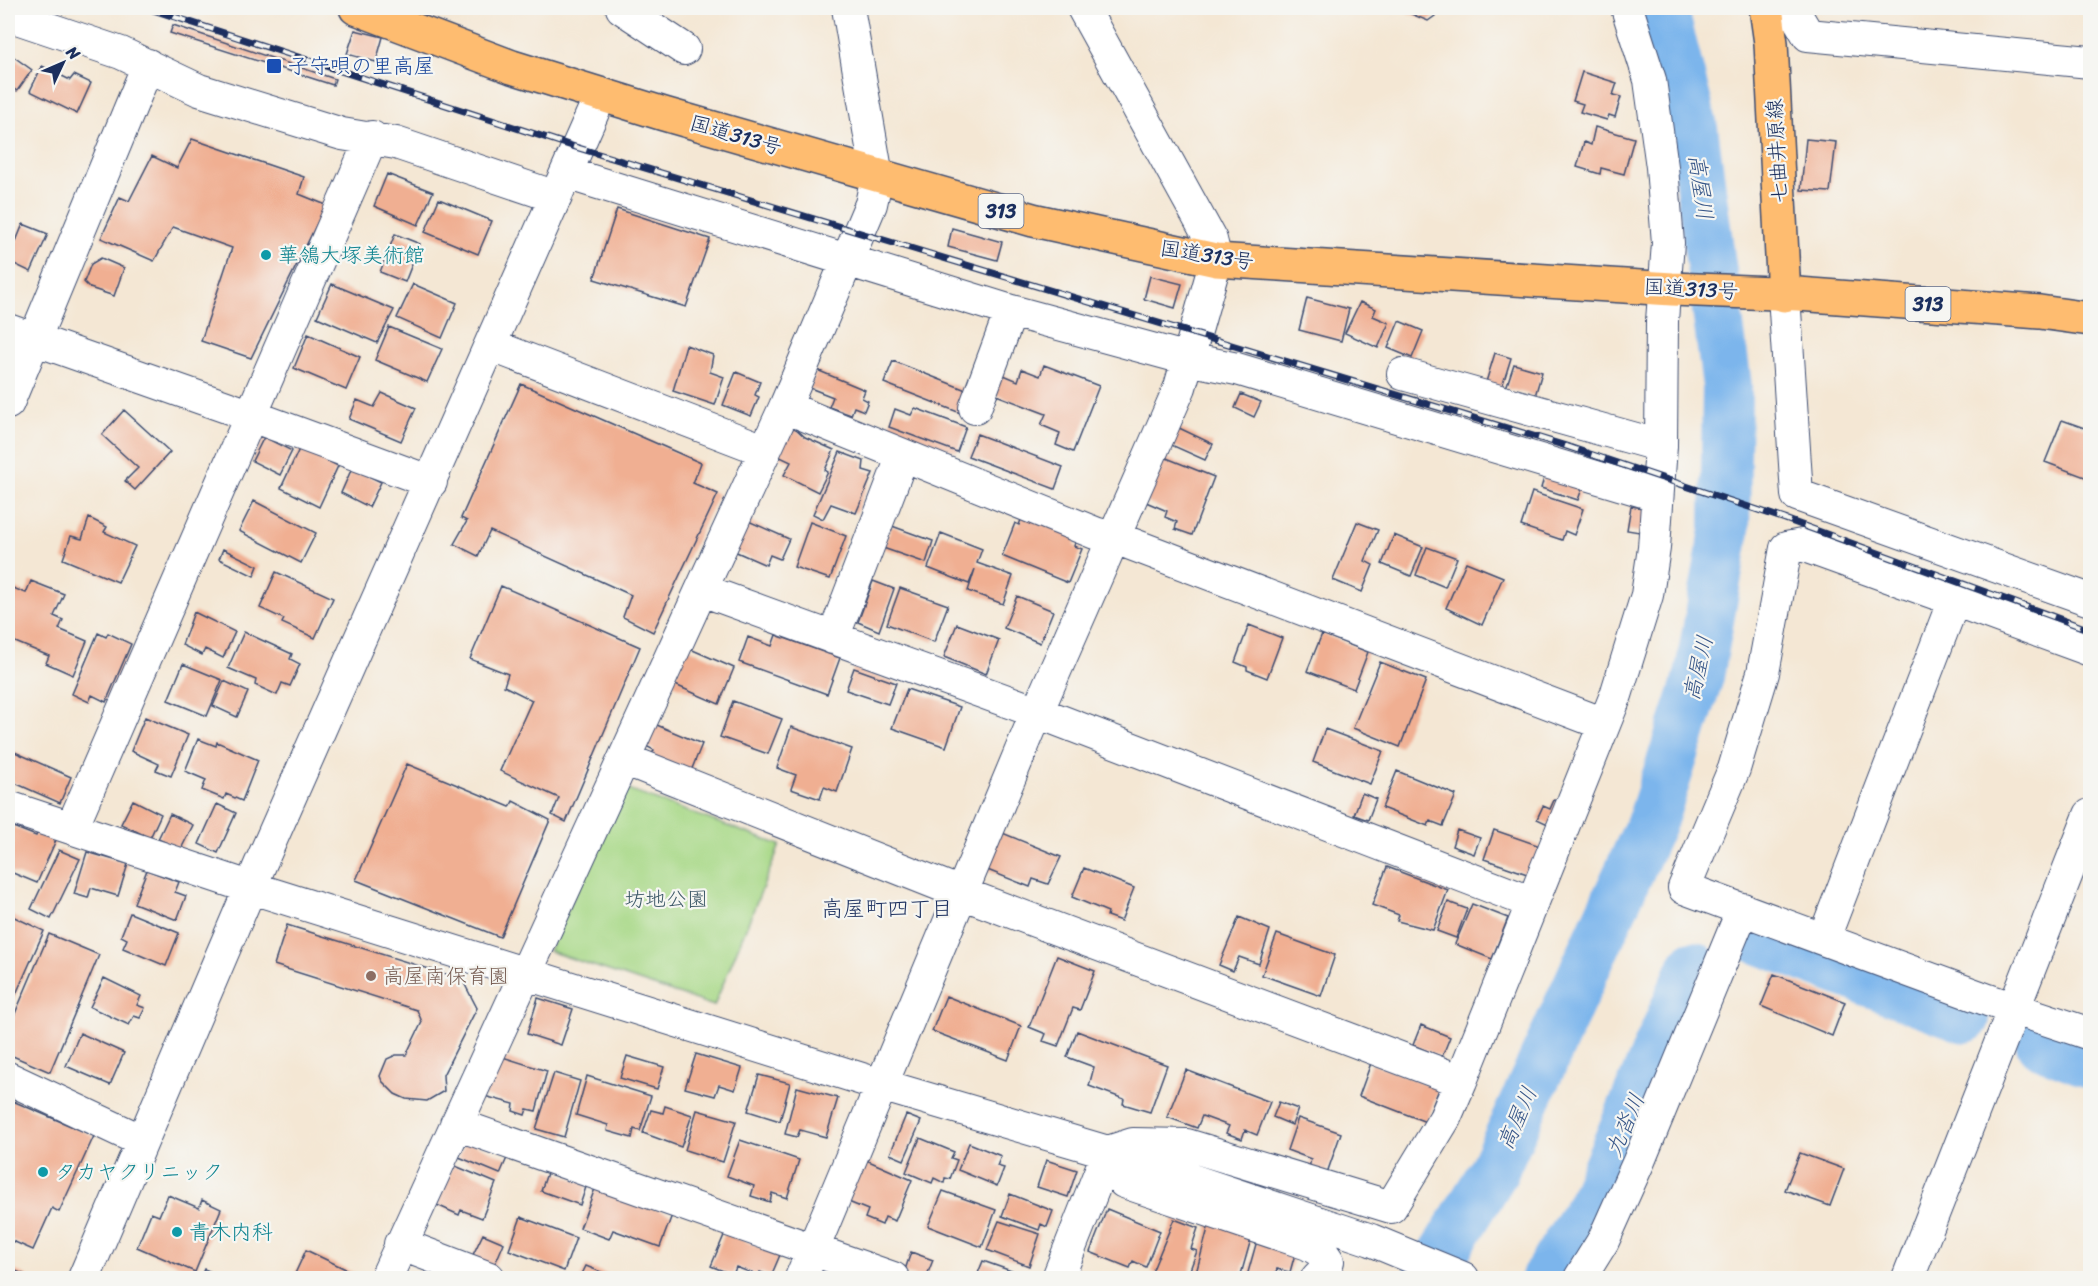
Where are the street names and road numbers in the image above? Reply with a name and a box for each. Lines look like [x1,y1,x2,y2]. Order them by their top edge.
street label: 七曲井原線 [1755,98,1799,204]
street label: 国道313号 [685,104,787,166]
road number: 313 [978,194,1024,228]
street label: 国道313号 [1157,229,1257,281]
street label: 国道313号 [1643,268,1739,310]
road number: 313 [1906,287,1950,321]

